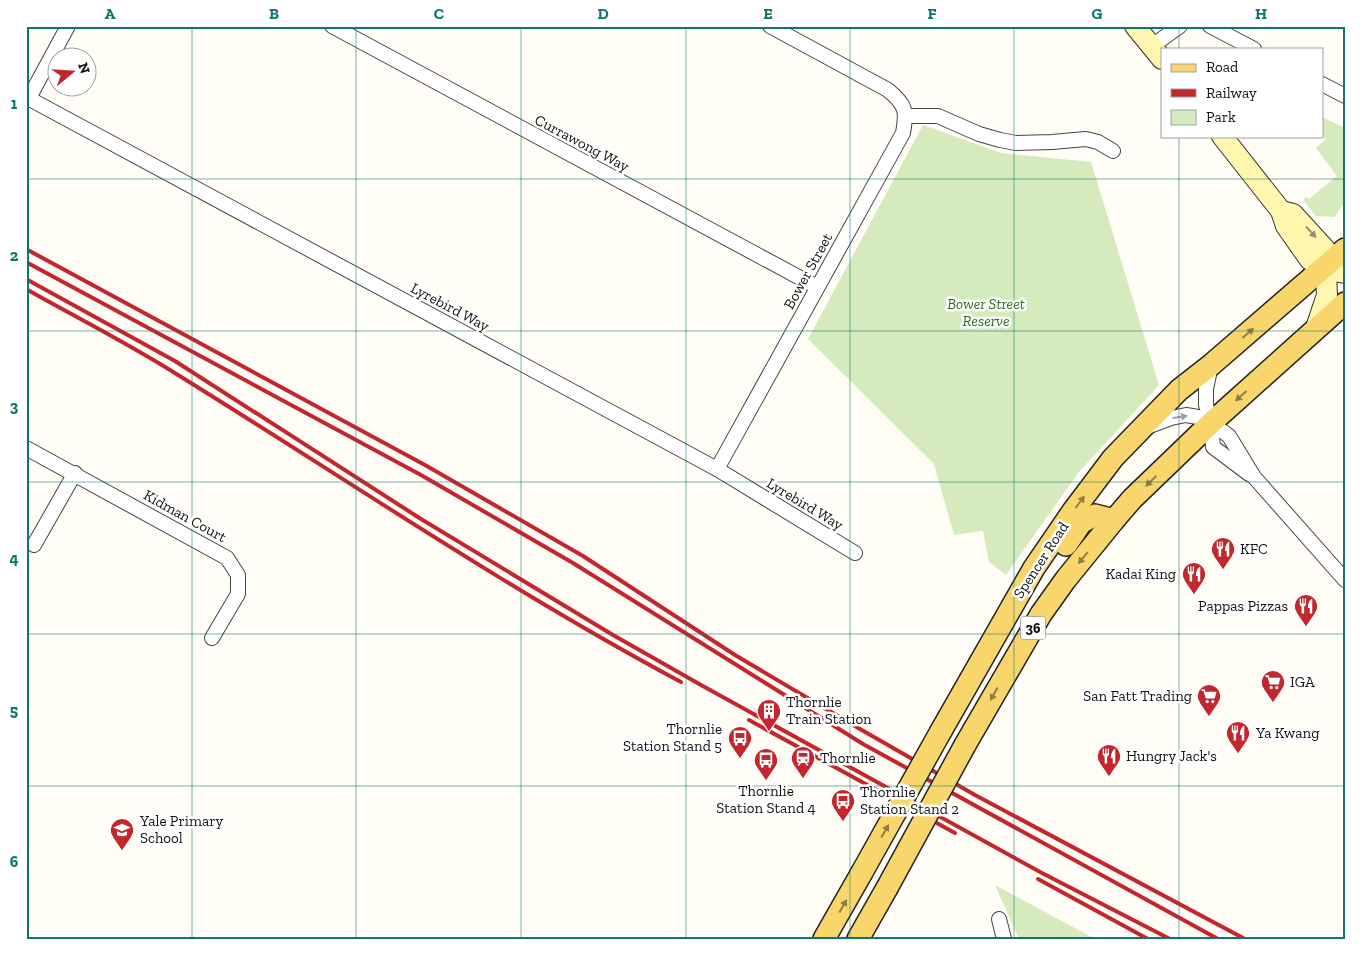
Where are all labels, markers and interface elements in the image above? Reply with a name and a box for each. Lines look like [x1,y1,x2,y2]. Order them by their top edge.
text: A [105,4,116,23]
text: B [269,4,279,23]
text: C [434,4,444,23]
text: D [597,4,609,23]
text: E [763,4,773,23]
text: F [927,4,937,23]
text: G [1092,4,1103,23]
text: H [1255,4,1267,23]
north arrow [48,48,98,98]
legend [1161,48,1324,138]
text: Road [1206,58,1239,76]
text: N [74,60,94,76]
text: Railway [1206,84,1257,102]
text: 1 [11,94,18,113]
text: Park [1206,108,1236,126]
street label: Currawong Way [532,111,633,176]
one-way arrow [1305,226,1317,238]
street label: Bower Street [780,230,836,312]
text: 2 [10,246,19,265]
street label: Lyrebird Way [408,279,493,335]
park label: Bower Street Reserve [947,295,1025,330]
one-way arrow [1241,327,1254,338]
one-way arrow [1236,390,1248,402]
text: 3 [10,397,19,416]
one-way arrow [1172,413,1188,421]
street label: Lyrebird Way [763,474,847,534]
one-way arrow [1145,475,1157,487]
street label: Kidman Court [140,486,230,546]
one-way arrow [1074,496,1085,509]
street label: Spencer Road [1010,518,1073,602]
restaurant icon: KFC [1210,536,1236,570]
place label: KFC [1240,540,1268,558]
text: 4 [9,549,19,568]
one-way arrow [1078,551,1089,564]
restaurant icon: Kadai King [1181,561,1207,595]
place label: Kadai King [1105,565,1176,583]
restaurant icon: Pappas Pizzas [1293,593,1319,627]
place label: Pappas Pizzas [1198,597,1288,615]
road number: 36 [1020,616,1046,640]
supermarket icon: IGA [1260,669,1286,703]
place label: IGA [1290,673,1315,691]
supermarket icon: San Fatt Trading [1196,683,1222,717]
one-way arrow [990,687,999,700]
place label: San Fatt Trading [1083,687,1192,705]
place label: Thornlie Train Station [786,693,872,728]
building icon: Thornlie Train Station [756,698,782,732]
text: 5 [10,701,18,720]
place label: Thornlie Station Stand 5 [623,720,722,755]
restaurant icon: Ya Kwang [1225,720,1251,754]
place label: Ya Kwang [1255,724,1319,742]
bus stop icon: Thornlie Station Stand 5 [727,725,753,759]
restaurant icon: Hungry Jack's [1096,743,1122,777]
station icon: Thornlie [790,745,816,779]
bus stop icon: Thornlie Station Stand 4 [753,747,779,781]
place label: Hungry Jack's [1126,747,1217,765]
place label: Thornlie [820,749,876,767]
place label: Thornlie Station Stand 4 [716,782,816,817]
place label: Thornlie Station Stand 2 [860,783,959,818]
bus stop icon: Thornlie Station Stand 2 [830,788,856,822]
place label: Yale Primary School [139,812,223,847]
school or university icon: Yale Primary School [109,817,135,851]
one-way arrow [880,824,889,838]
text: 6 [10,852,19,871]
one-way arrow [838,900,847,913]

